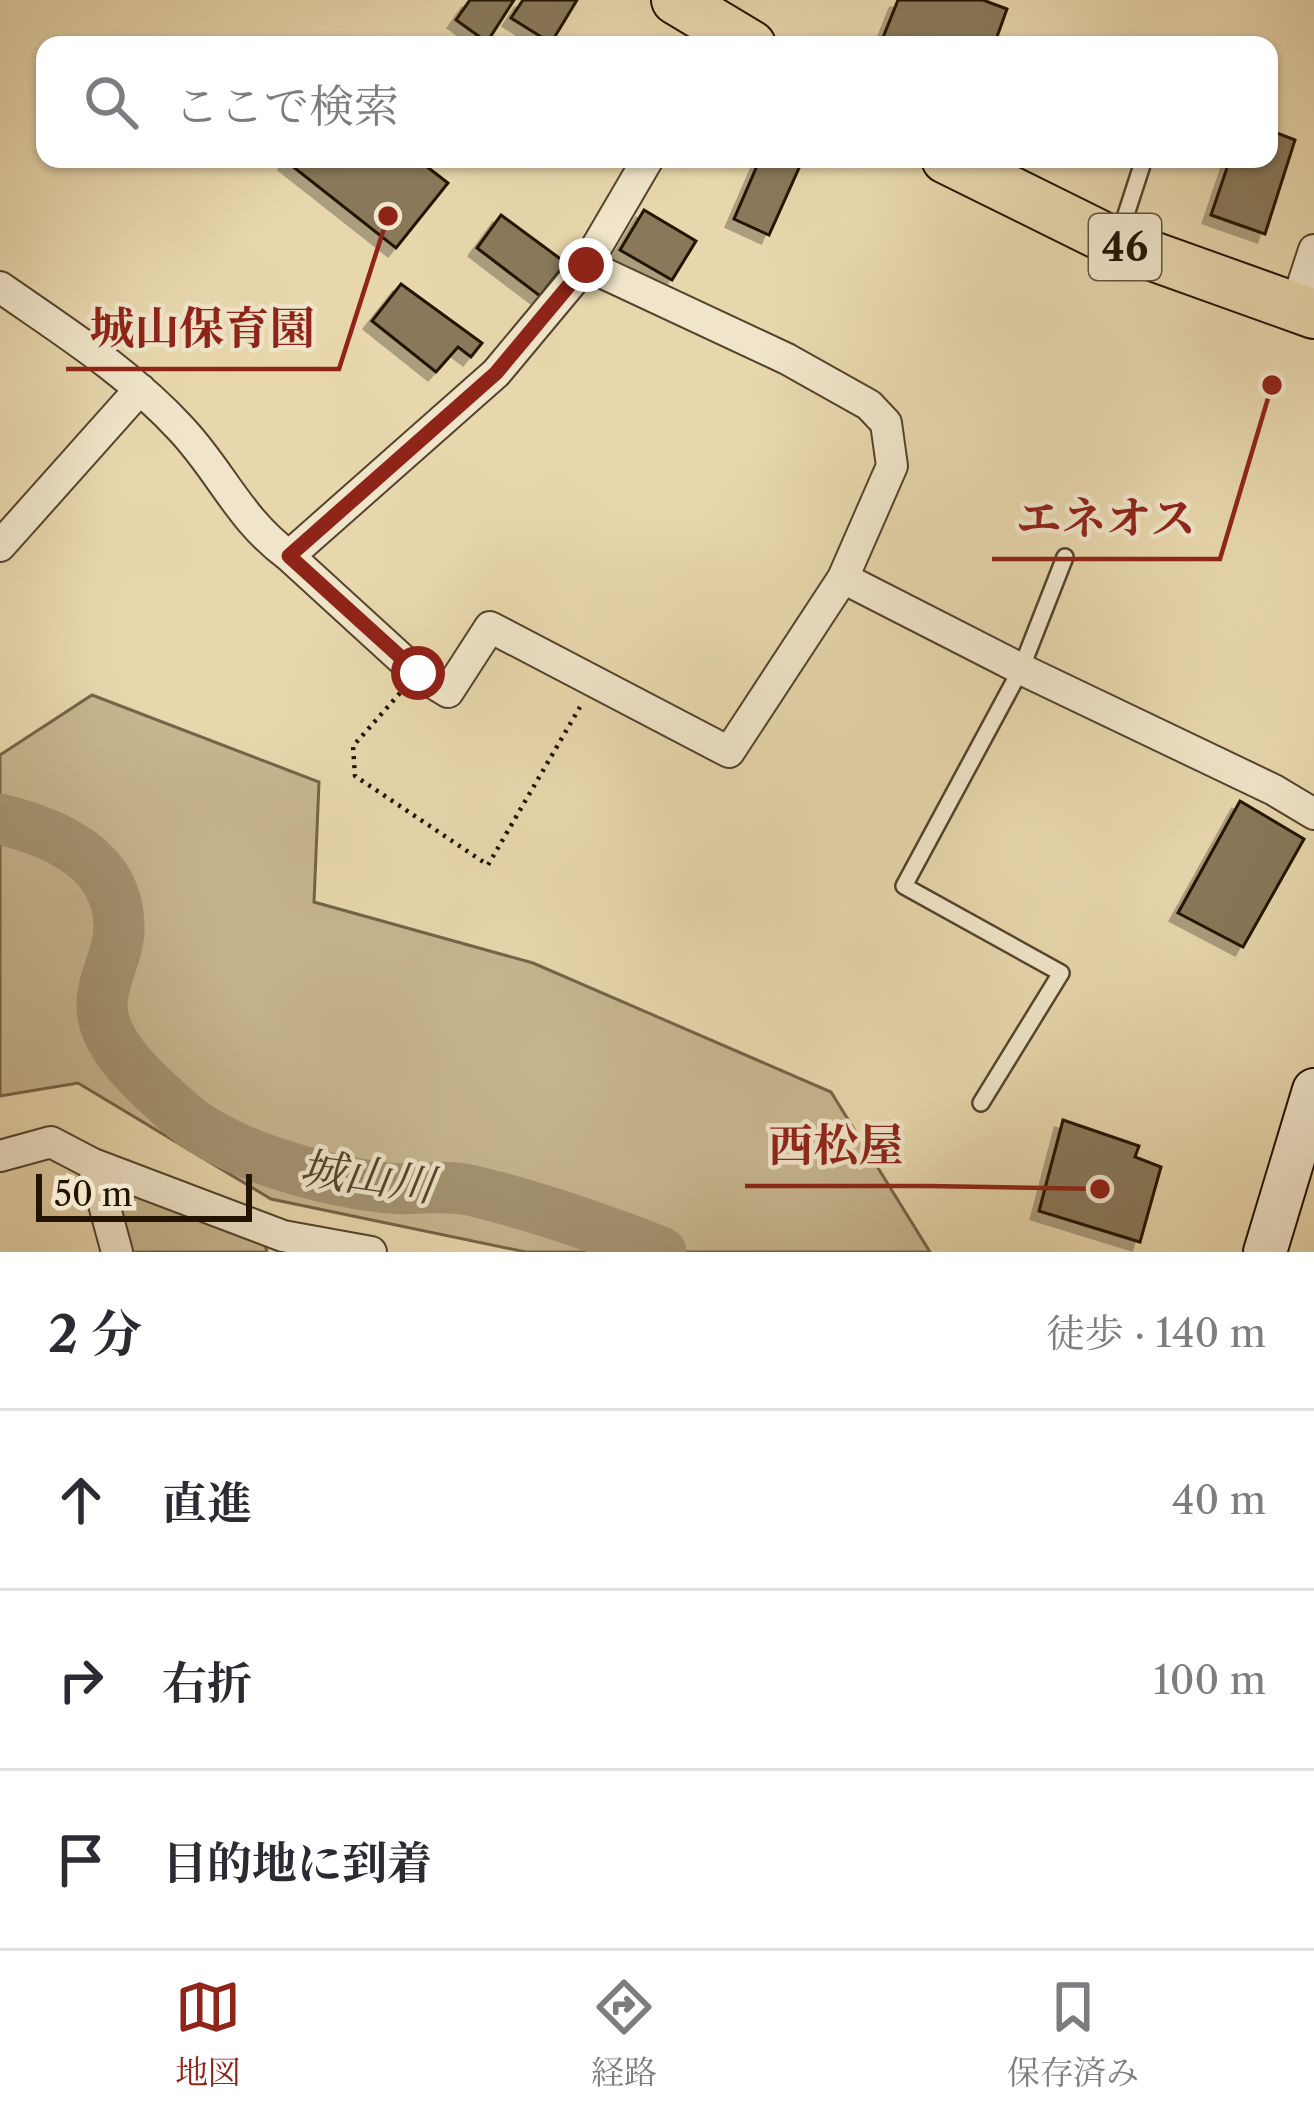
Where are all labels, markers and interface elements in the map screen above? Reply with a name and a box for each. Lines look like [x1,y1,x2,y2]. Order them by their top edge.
search box [36,36,1278,168]
icon: search [78,69,144,135]
text: ここで検索 [174,78,399,134]
road number: 46 [1089,214,1161,280]
route end [559,238,613,292]
callout: 城山保育園 [66,288,339,369]
text: 城山保育園 [89,300,315,356]
callout: エネオス [992,478,1220,559]
text: エネオス [1016,490,1196,546]
route start [391,646,445,700]
callout: 西松屋 [745,1105,928,1186]
text: 西松屋 [768,1117,904,1173]
water label: 城山川 [296,1139,443,1214]
scale bar [36,1168,252,1221]
text: 50 m [54,1174,132,1215]
text: 2 分 [48,1303,142,1365]
text: 徒歩 · 140 m [1046,1309,1266,1357]
icon: ahead [48,1467,114,1533]
text: 直進 [162,1475,252,1531]
text: 40 m [1172,1476,1266,1524]
icon: right [48,1647,114,1713]
text: 右折 [162,1655,252,1711]
text: 100 m [1153,1656,1266,1704]
icon: arrive [48,1827,114,1893]
text: 目的地に到着 [162,1835,432,1891]
tab: 地図 [175,1974,241,2093]
tab: 経路 [591,1974,657,2093]
tab: 保存済み [1007,1974,1139,2093]

